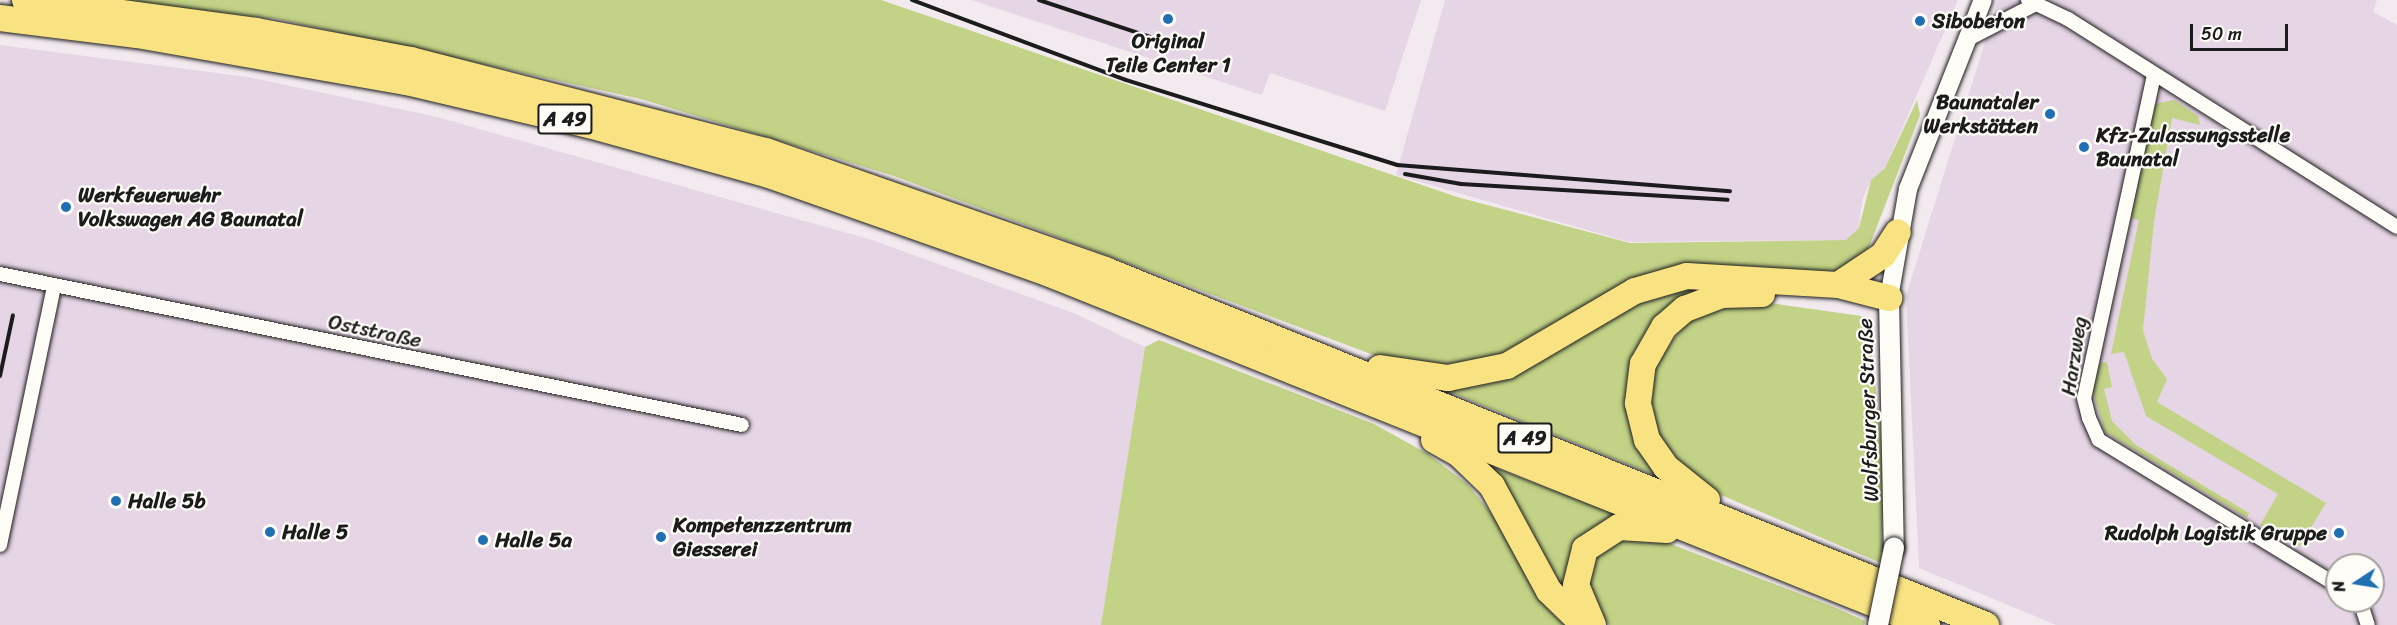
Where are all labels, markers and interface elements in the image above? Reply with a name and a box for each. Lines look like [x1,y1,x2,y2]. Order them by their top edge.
place label: Sibobeton [1932,8,2025,34]
marker: Original Teile Center 1 [1161,12,1175,26]
scale bar [2193,12,2290,50]
marker: Sibobeton [1913,14,1927,28]
text: 50 m [2201,18,2242,50]
place label: Original Teile Center 1 [1105,28,1231,78]
place label: Baunataler Werkstätten [1923,89,2038,139]
road number: A 49 [536,102,594,136]
marker: Baunataler Werkstätten [2043,107,2057,121]
place label: Kfz-Zulassungsstelle Baunatal [2096,122,2290,172]
marker: Kfz-Zulassungsstelle Baunatal [2077,140,2091,154]
place label: Werkfeuerwehr Volkswagen AG Baunatal [78,182,303,232]
marker: Werkfeuerwehr Volkswagen AG Baunatal [59,200,73,214]
street label: Oststraße [326,309,424,353]
street label: Harzweg [2055,315,2093,397]
street label: Wolfsburger Straße [1852,318,1884,502]
road number: A 49 [1496,421,1553,455]
place label: Halle 5b [128,488,206,514]
marker: Halle 5b [109,494,123,508]
place label: Kompetenzzentrum Giesserei [673,512,852,562]
place label: Halle 5 [282,519,348,545]
place label: Rudolph Logistik Gruppe [2105,520,2327,546]
marker: Halle 5 [263,525,277,539]
marker: Rudolph Logistik Gruppe [2332,526,2346,540]
place label: Halle 5a [495,527,572,553]
marker: Kompetenzzentrum Giesserei [654,530,668,544]
marker: Halle 5a [476,533,490,547]
north arrow [2325,553,2385,613]
text: N [2324,578,2354,595]

